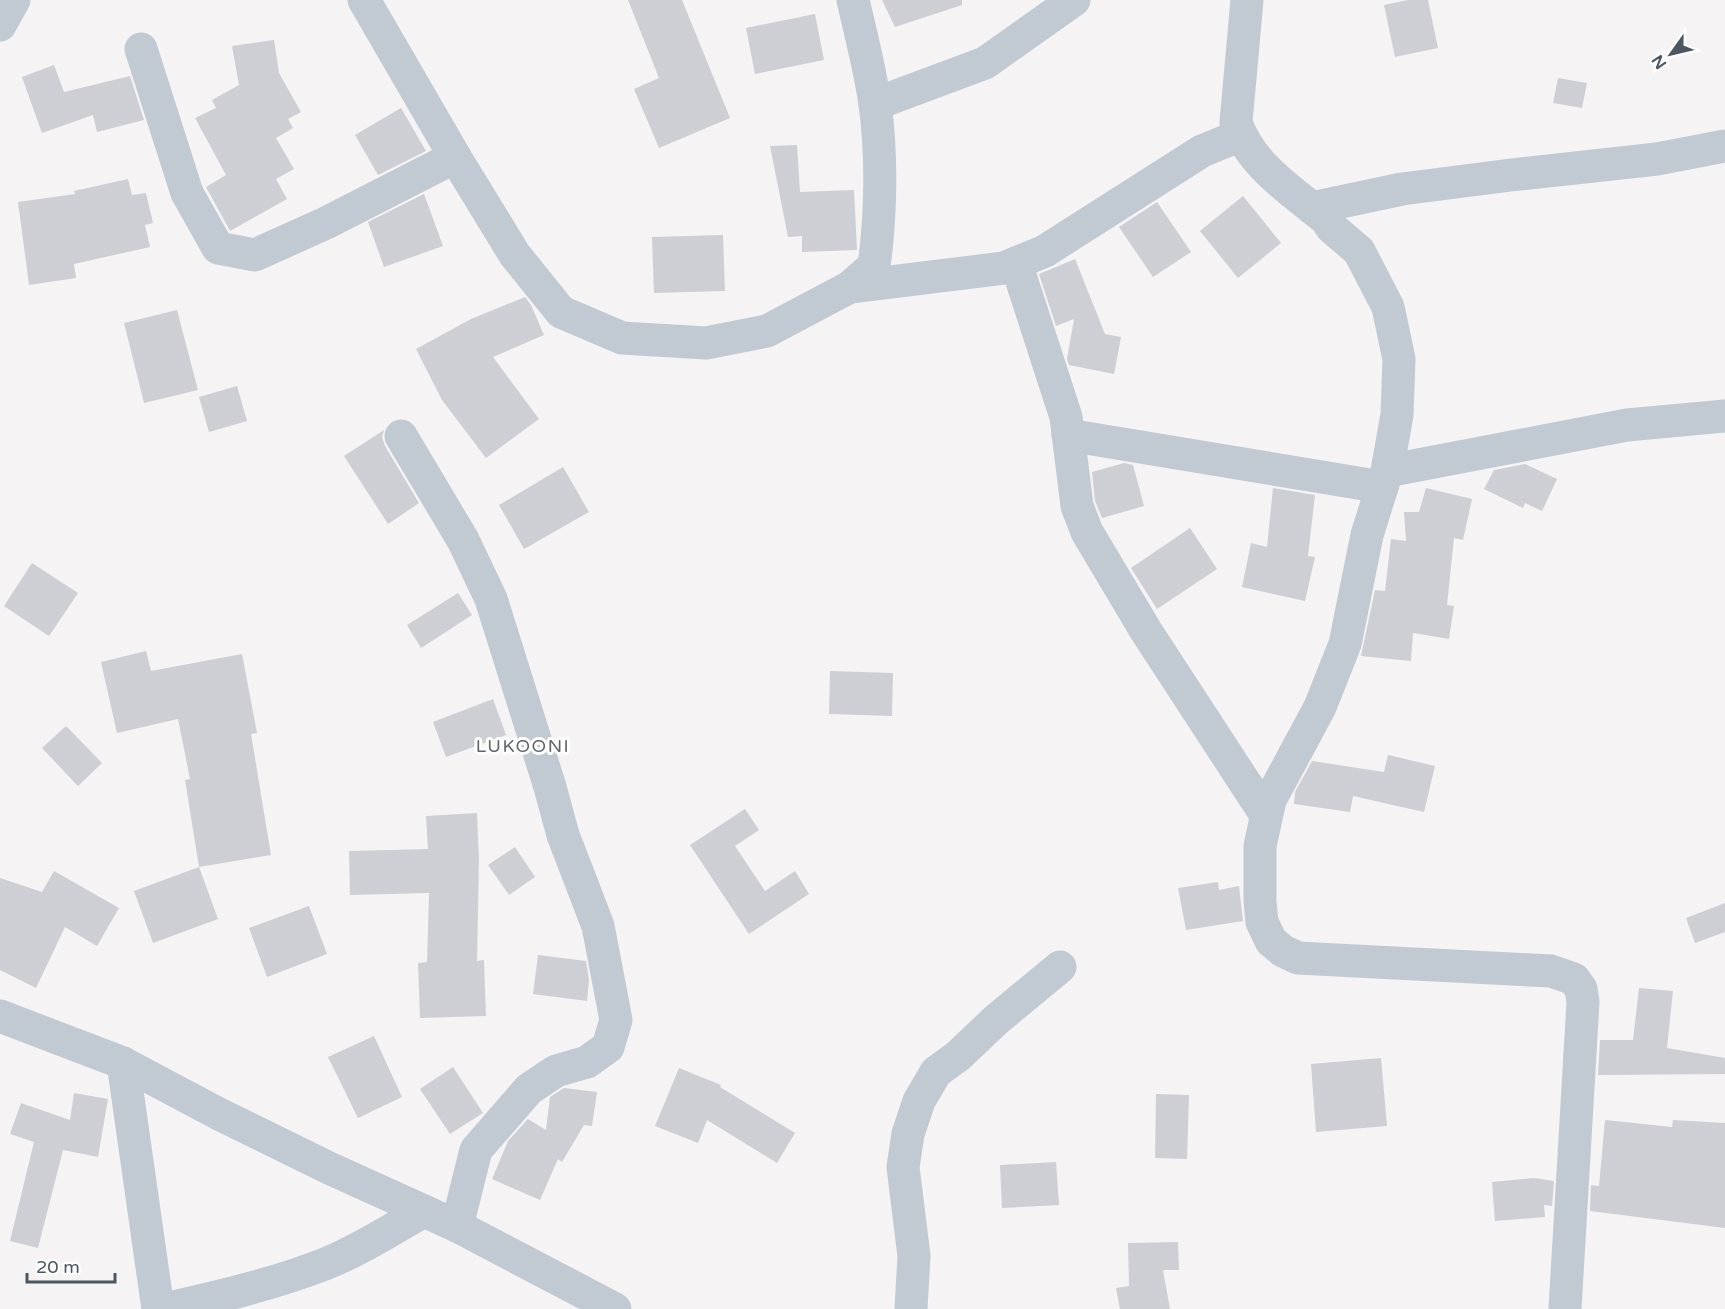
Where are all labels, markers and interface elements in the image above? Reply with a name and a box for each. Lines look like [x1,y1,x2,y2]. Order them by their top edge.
north arrow [1641,24,1701,84]
text: N [1648,51,1671,73]
district label: LUKOONI [476,735,570,757]
scale bar [27,1246,116,1284]
text: 20 m [36,1256,80,1278]

